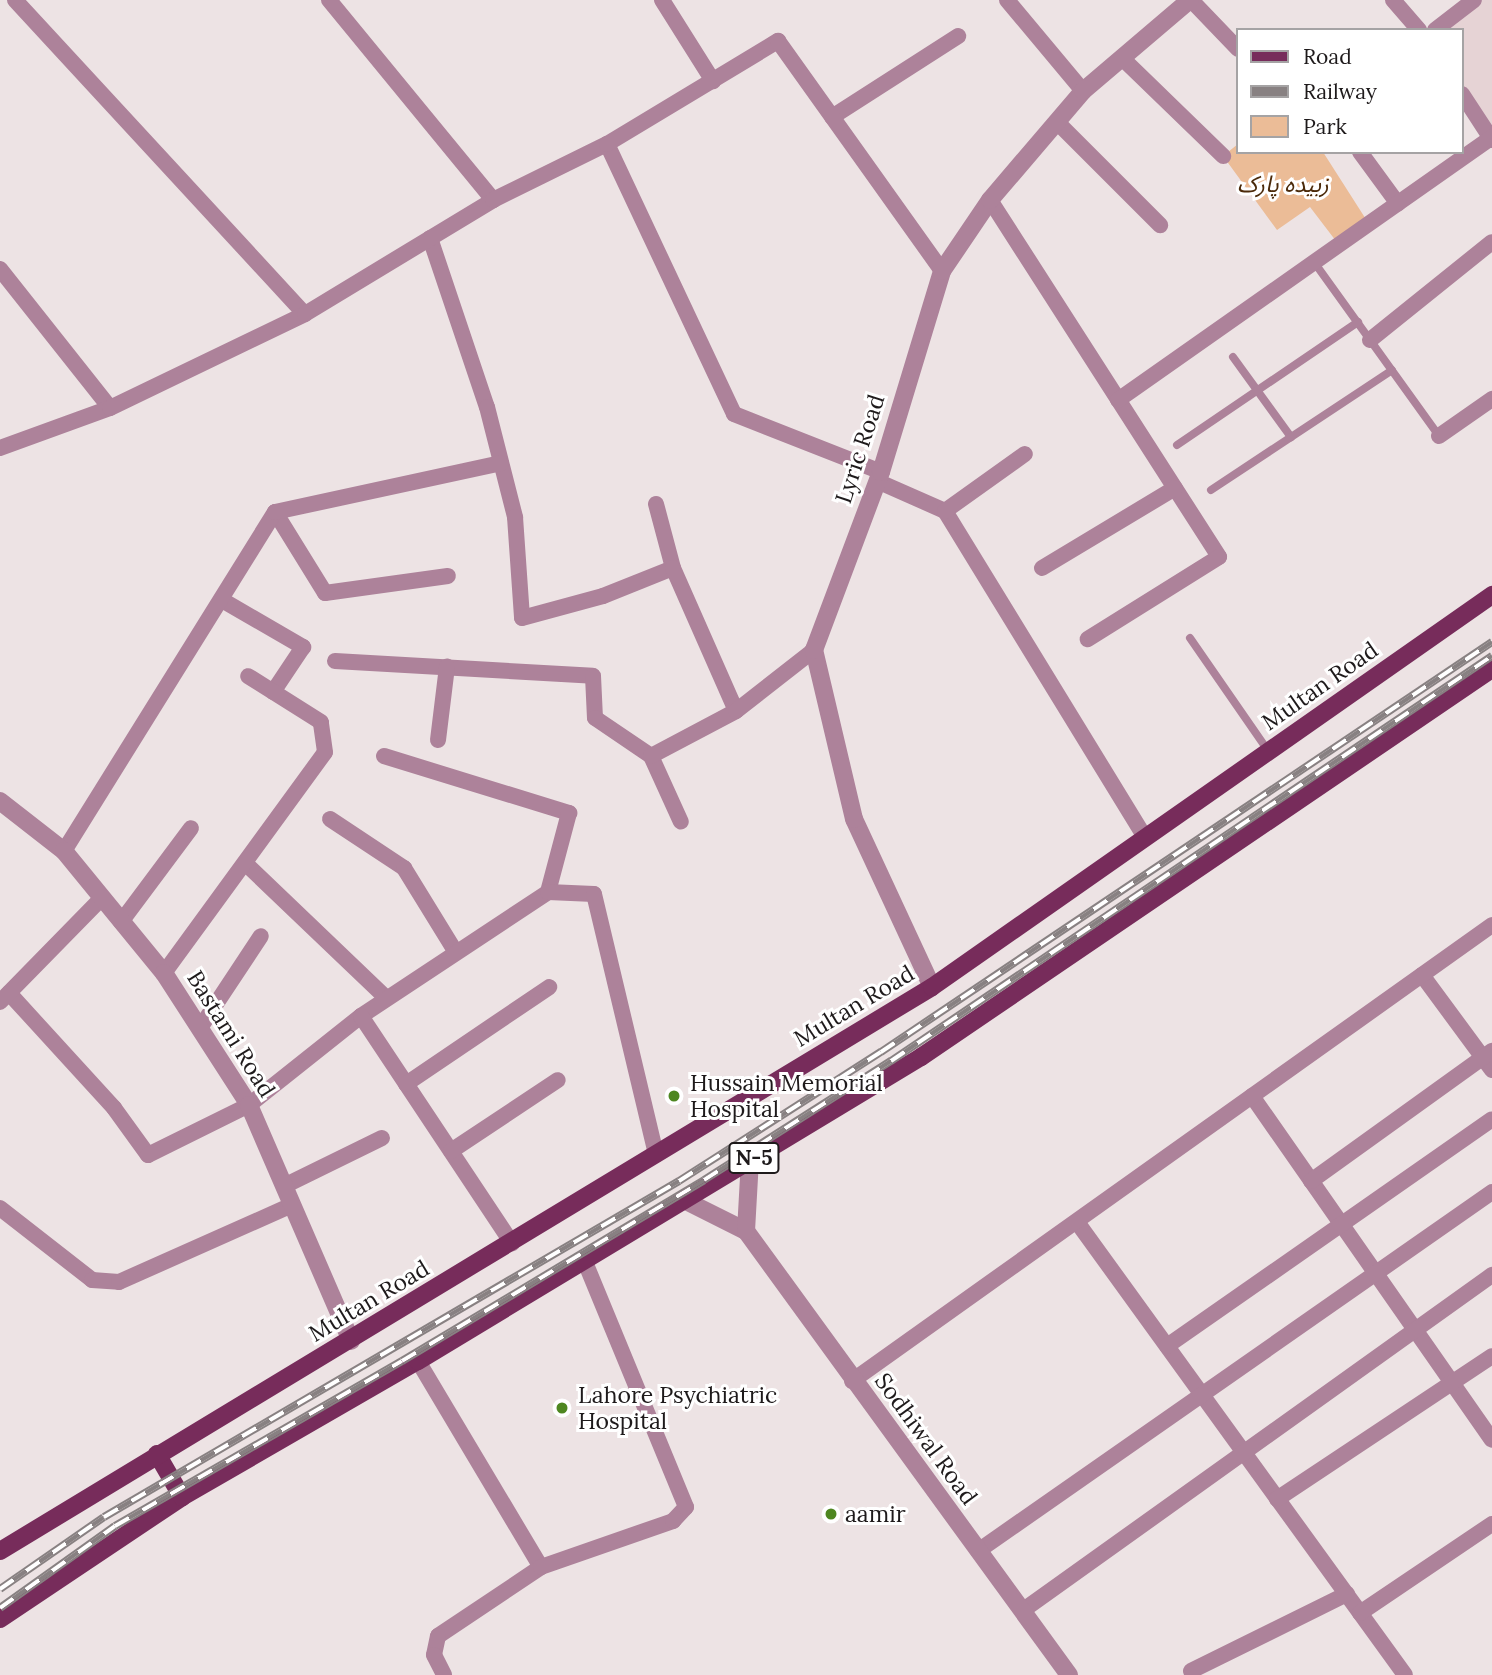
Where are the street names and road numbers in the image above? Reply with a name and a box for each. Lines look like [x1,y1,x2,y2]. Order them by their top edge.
street label: Lyric Road [829,391,891,507]
street label: Multan Road [1257,636,1383,736]
street label: Multan Road [789,959,919,1053]
street label: Bastami Road [181,966,281,1102]
road number: N-5 [728,1140,780,1176]
street label: Multan Road [304,1254,434,1348]
street label: Sodhiwal Road [869,1368,983,1510]

